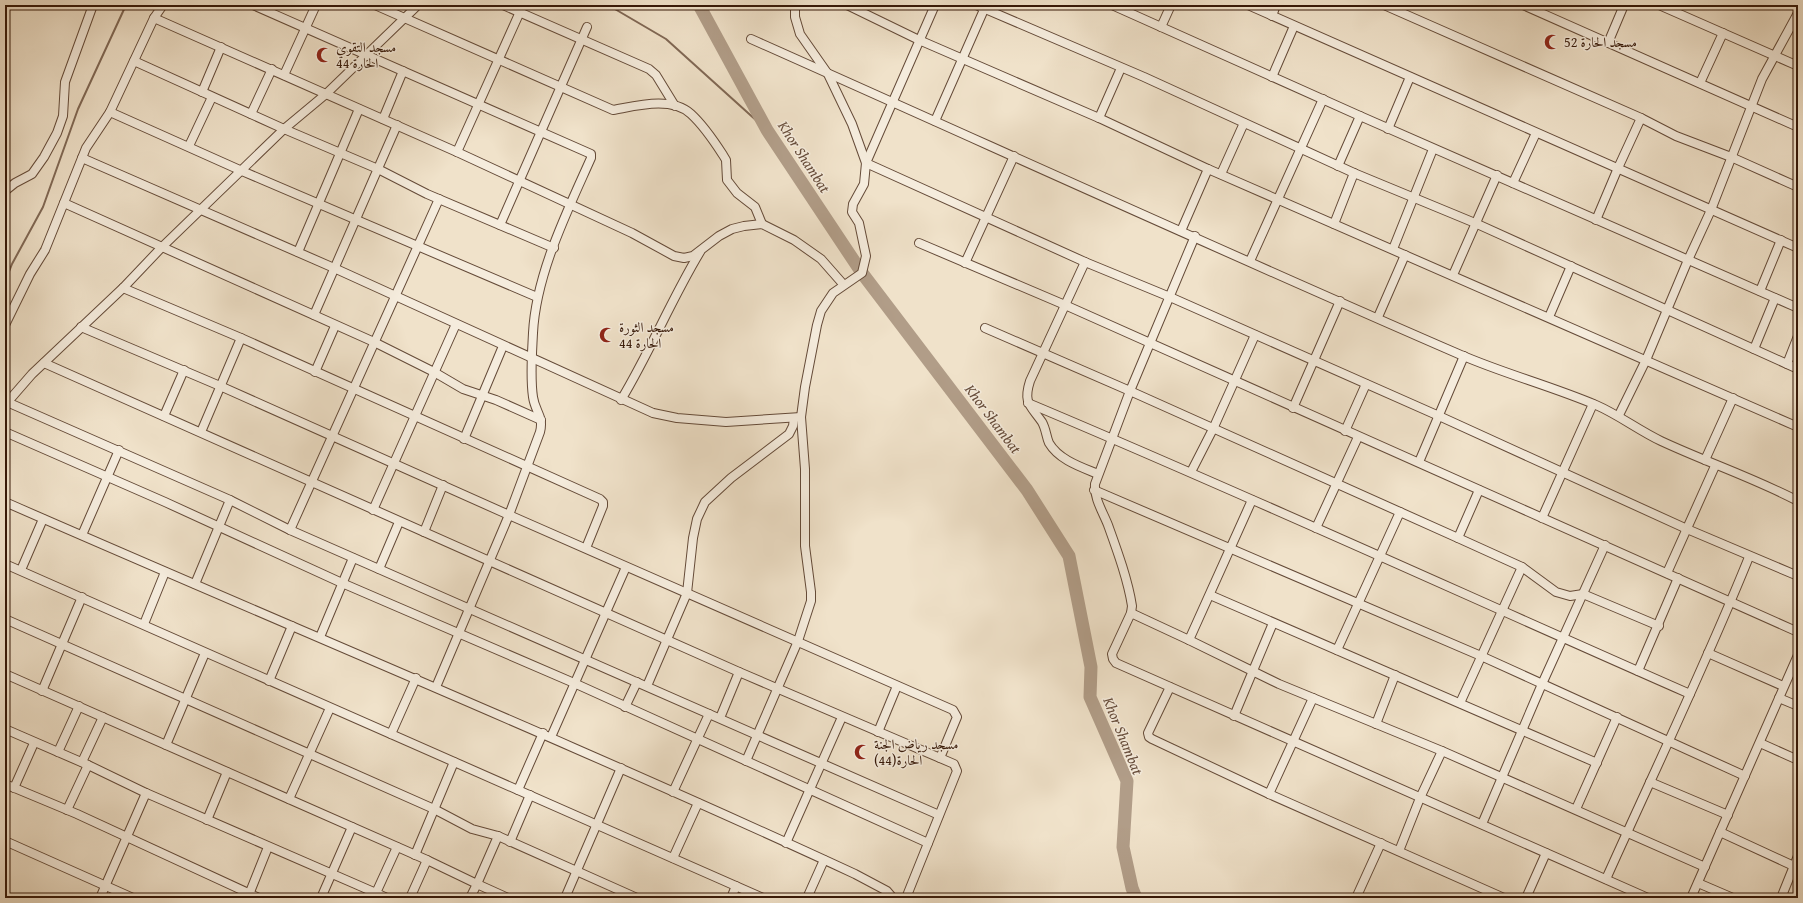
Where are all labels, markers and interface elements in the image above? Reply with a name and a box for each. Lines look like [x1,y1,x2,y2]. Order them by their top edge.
place label: مسجد الحارة 52 [1564,32,1637,52]
mosque icon: مسجد الحارة 52 [1543,33,1561,51]
place label: مسجد التقوي الحارة 44 [336,37,396,73]
mosque icon: مسجد التقوي الحارة 44 [315,46,333,64]
water label: Khor Shambat [773,116,836,197]
place label: مسجد الثورة الحارة 44 [619,317,674,353]
mosque icon: مسجد الثورة الحارة 44 [598,326,616,344]
water label: Khor Shambat [960,379,1027,458]
water label: Khor Shambat [1098,693,1149,778]
place label: مسجد رياض الجنة الحارة(44) [874,734,958,770]
mosque icon: مسجد رياض الجنة الحارة(44) [853,743,871,761]

